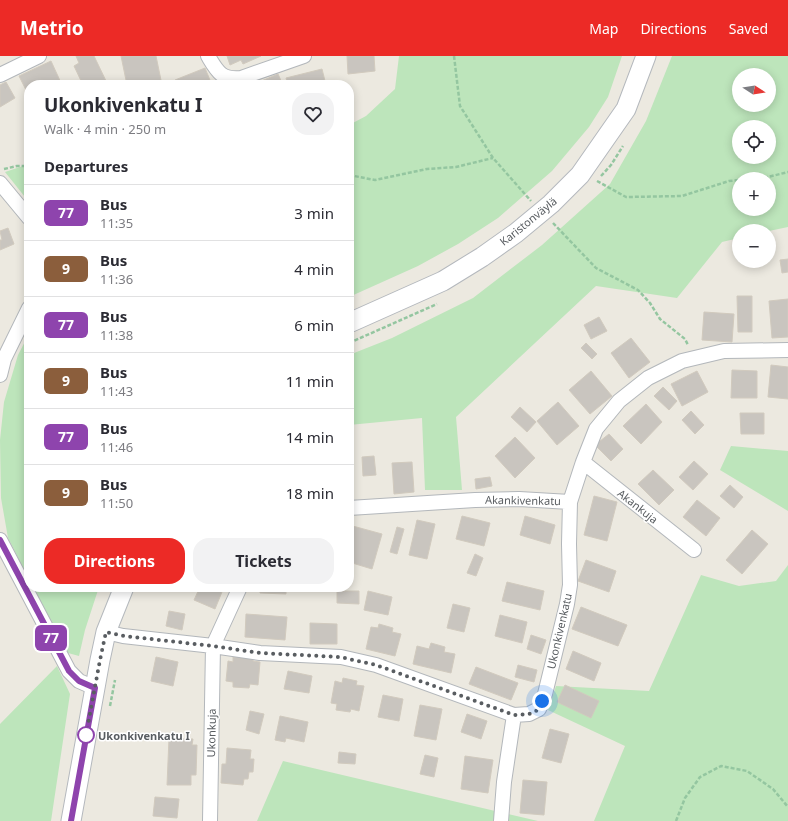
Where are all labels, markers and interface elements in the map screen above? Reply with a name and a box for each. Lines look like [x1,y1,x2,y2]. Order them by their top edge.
text: Metrio [20,15,84,41]
text: Map [589,19,618,38]
text: Directions [640,19,707,38]
text: Saved [729,19,768,38]
north arrow [732,68,776,112]
map controls [732,68,776,268]
text: Ukonkivenkatu I [44,92,202,118]
button: heart [292,93,334,135]
text: Walk · 4 min · 250 m [44,120,166,138]
button: locate [732,120,776,164]
text: Departures [44,156,128,176]
button: + [732,172,776,216]
street label: Karistonväylä [496,193,560,249]
text: Bus [100,194,127,214]
text: 77 [58,203,74,222]
text: 3 min [294,203,334,223]
text: 11:35 [100,214,133,232]
button: − [732,224,776,268]
text: Bus [100,250,127,270]
text: 9 [62,259,70,278]
text: 4 min [294,259,334,279]
text: 11:36 [100,270,133,288]
text: Bus [100,306,127,326]
text: 77 [58,315,74,334]
text: 6 min [294,315,334,335]
text: 11:38 [100,326,133,344]
text: Bus [100,362,127,382]
text: 9 [62,371,70,390]
text: 11 min [286,371,334,391]
text: 11:43 [100,382,133,400]
text: Bus [100,418,127,438]
text: 77 [58,427,74,446]
text: 14 min [286,427,334,447]
text: 11:46 [100,438,133,456]
text: Bus [100,474,127,494]
text: 9 [62,483,70,502]
text: 18 min [286,483,334,503]
street label: Akankuja [615,485,661,527]
street label: Akankivenkatu [485,492,561,508]
text: 11:50 [100,494,133,512]
button: Directions [44,538,185,584]
button: Tickets [193,538,334,584]
street label: Ukonkivenkatu [543,592,575,670]
line badge: 77 [33,625,69,651]
text: 77 [43,628,59,647]
your location [532,691,552,711]
street label: Ukonkuja [203,708,219,758]
marker: Ukonkivenkatu I [77,726,95,744]
place label: Ukonkivenkatu I [98,728,190,743]

